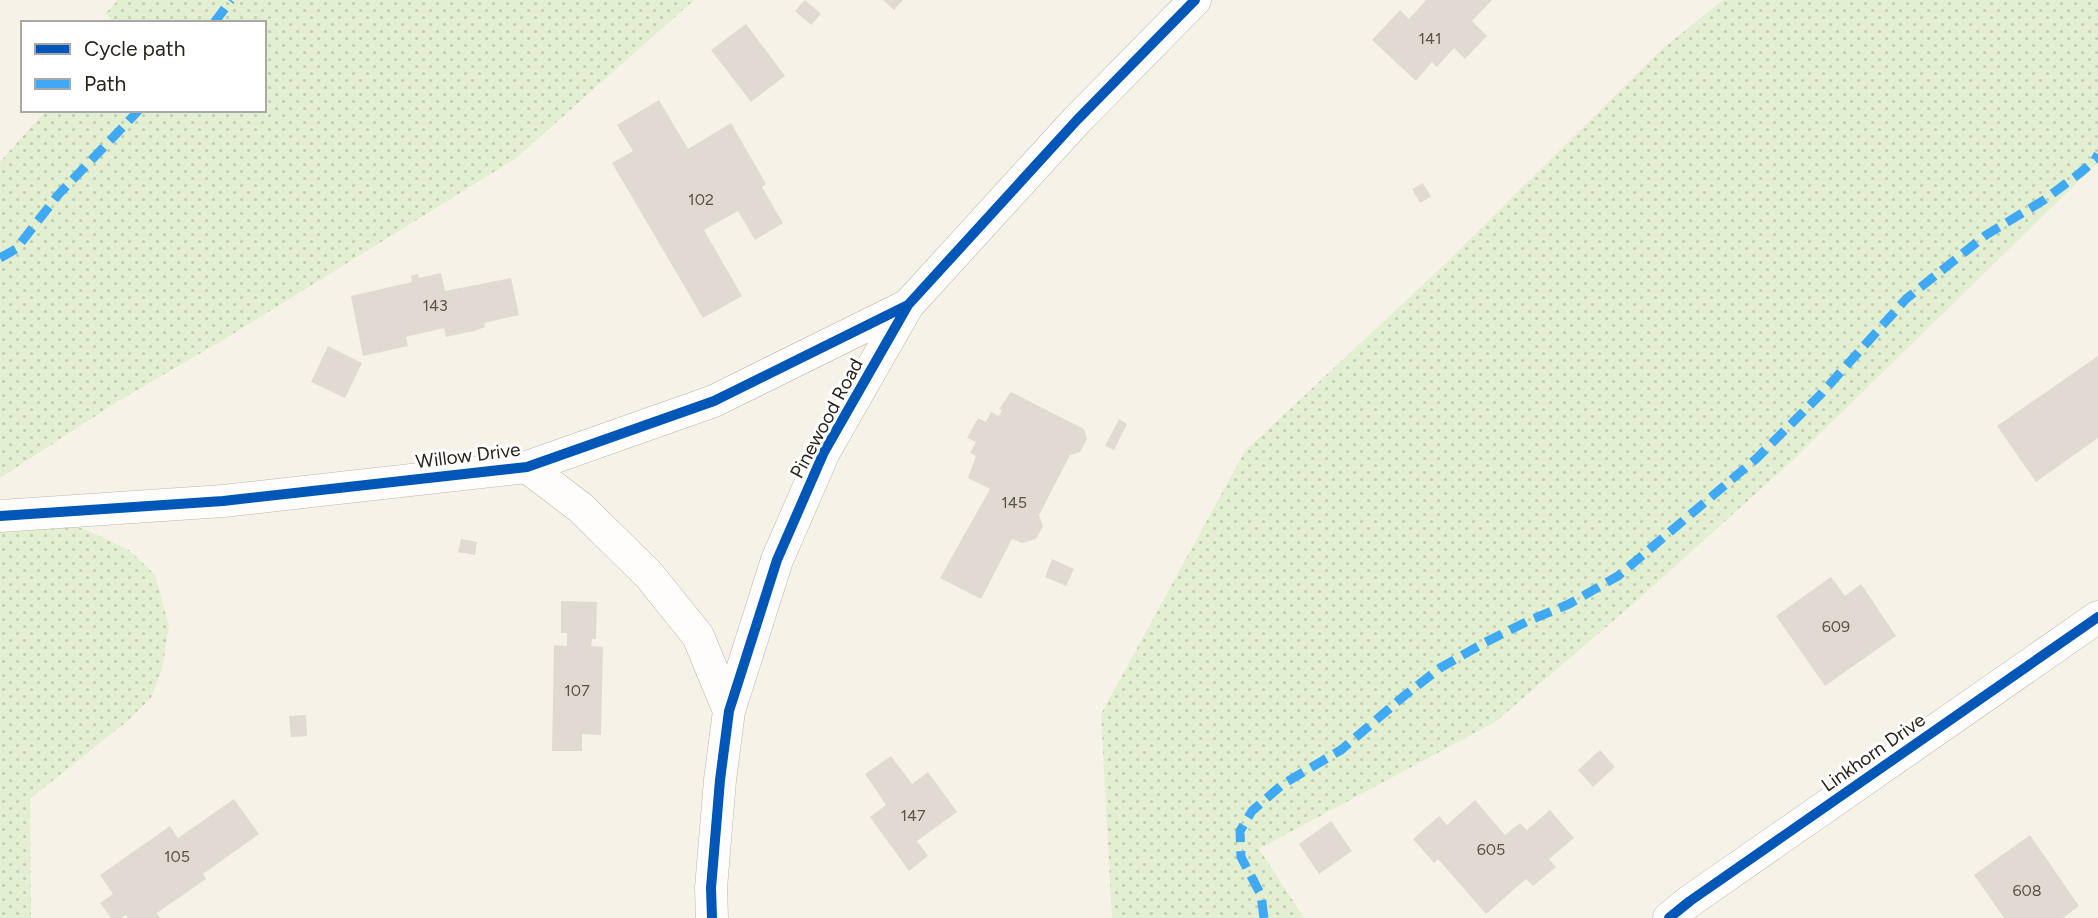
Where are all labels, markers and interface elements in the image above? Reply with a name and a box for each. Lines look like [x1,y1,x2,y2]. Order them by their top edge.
legend [21,21,266,112]
house number: 141 [1418,29,1442,48]
text: Cycle path [84,36,185,61]
text: Path [84,71,126,96]
house number: 102 [688,190,714,209]
house number: 143 [422,296,448,315]
street label: Pinewood Road [785,354,868,482]
street label: Willow Drive [414,438,522,473]
house number: 145 [1001,493,1027,512]
house number: 609 [1822,617,1850,636]
house number: 107 [564,681,590,700]
street label: Linkhorn Drive [1817,708,1930,797]
house number: 147 [900,806,926,825]
house number: 605 [1477,840,1505,859]
house number: 105 [164,847,190,866]
house number: 608 [2012,881,2042,900]

